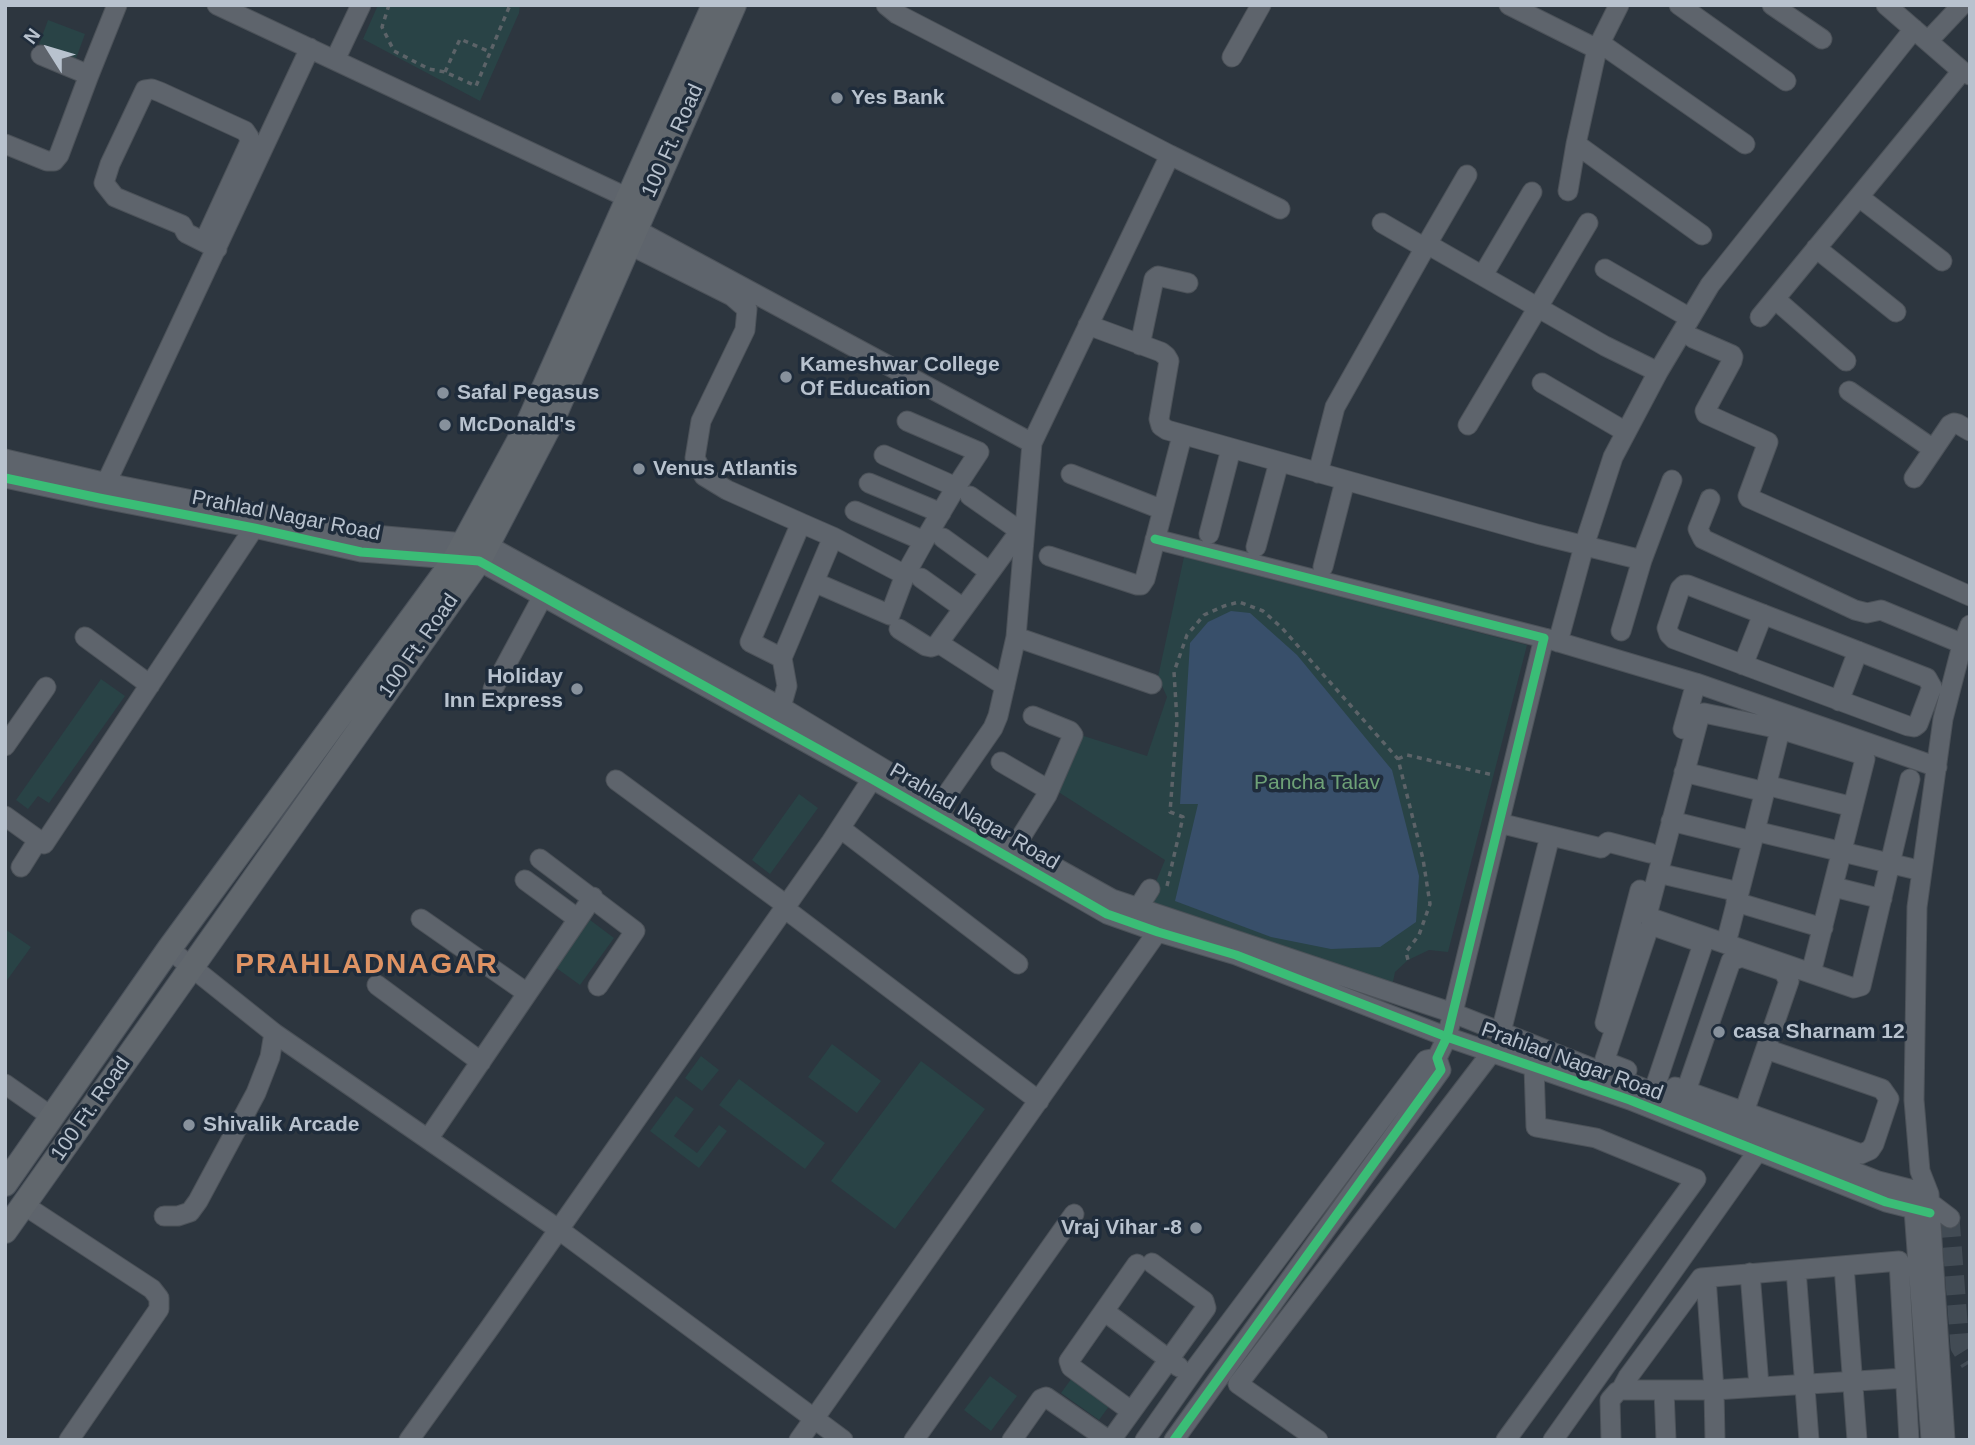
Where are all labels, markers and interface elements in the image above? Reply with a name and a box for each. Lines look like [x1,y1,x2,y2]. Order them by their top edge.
north arrow [14,14,84,84]
text: N [19,24,44,48]
street label: 100 Ft. Road [637,80,709,202]
place label: Yes Bank [851,85,944,111]
marker: Yes Bank [829,90,845,106]
place label: Kameshwar College Of Education [800,352,1000,402]
marker: Kameshwar College Of Education [778,369,794,385]
place label: Safal Pegasus [457,380,599,406]
marker: Safal Pegasus [435,385,451,401]
place label: McDonald's [459,412,576,438]
marker: McDonald's [437,417,453,433]
place label: Venus Atlantis [653,456,798,482]
marker: Venus Atlantis [631,461,647,477]
street label: Prahlad Nagar Road [190,485,382,547]
street label: 100 Ft. Road [374,589,464,703]
place label: Holiday Inn Express [444,664,563,714]
marker: Holiday Inn Express [569,681,585,697]
street label: Prahlad Nagar Road [885,758,1063,876]
park label: Pancha Talav [1254,770,1380,796]
district label: PRAHLADNAGAR [237,948,497,982]
street label: Prahlad Nagar Road [1478,1017,1666,1107]
place label: casa Sharnam 12 [1733,1019,1905,1045]
marker: casa Sharnam 12 [1711,1024,1727,1040]
street label: 100 Ft. Road [46,1052,136,1166]
place label: Shivalik Arcade [203,1112,359,1138]
marker: Shivalik Arcade [181,1117,197,1133]
place label: Vraj Vihar -8 [1061,1215,1182,1241]
marker: Vraj Vihar -8 [1188,1220,1204,1236]

